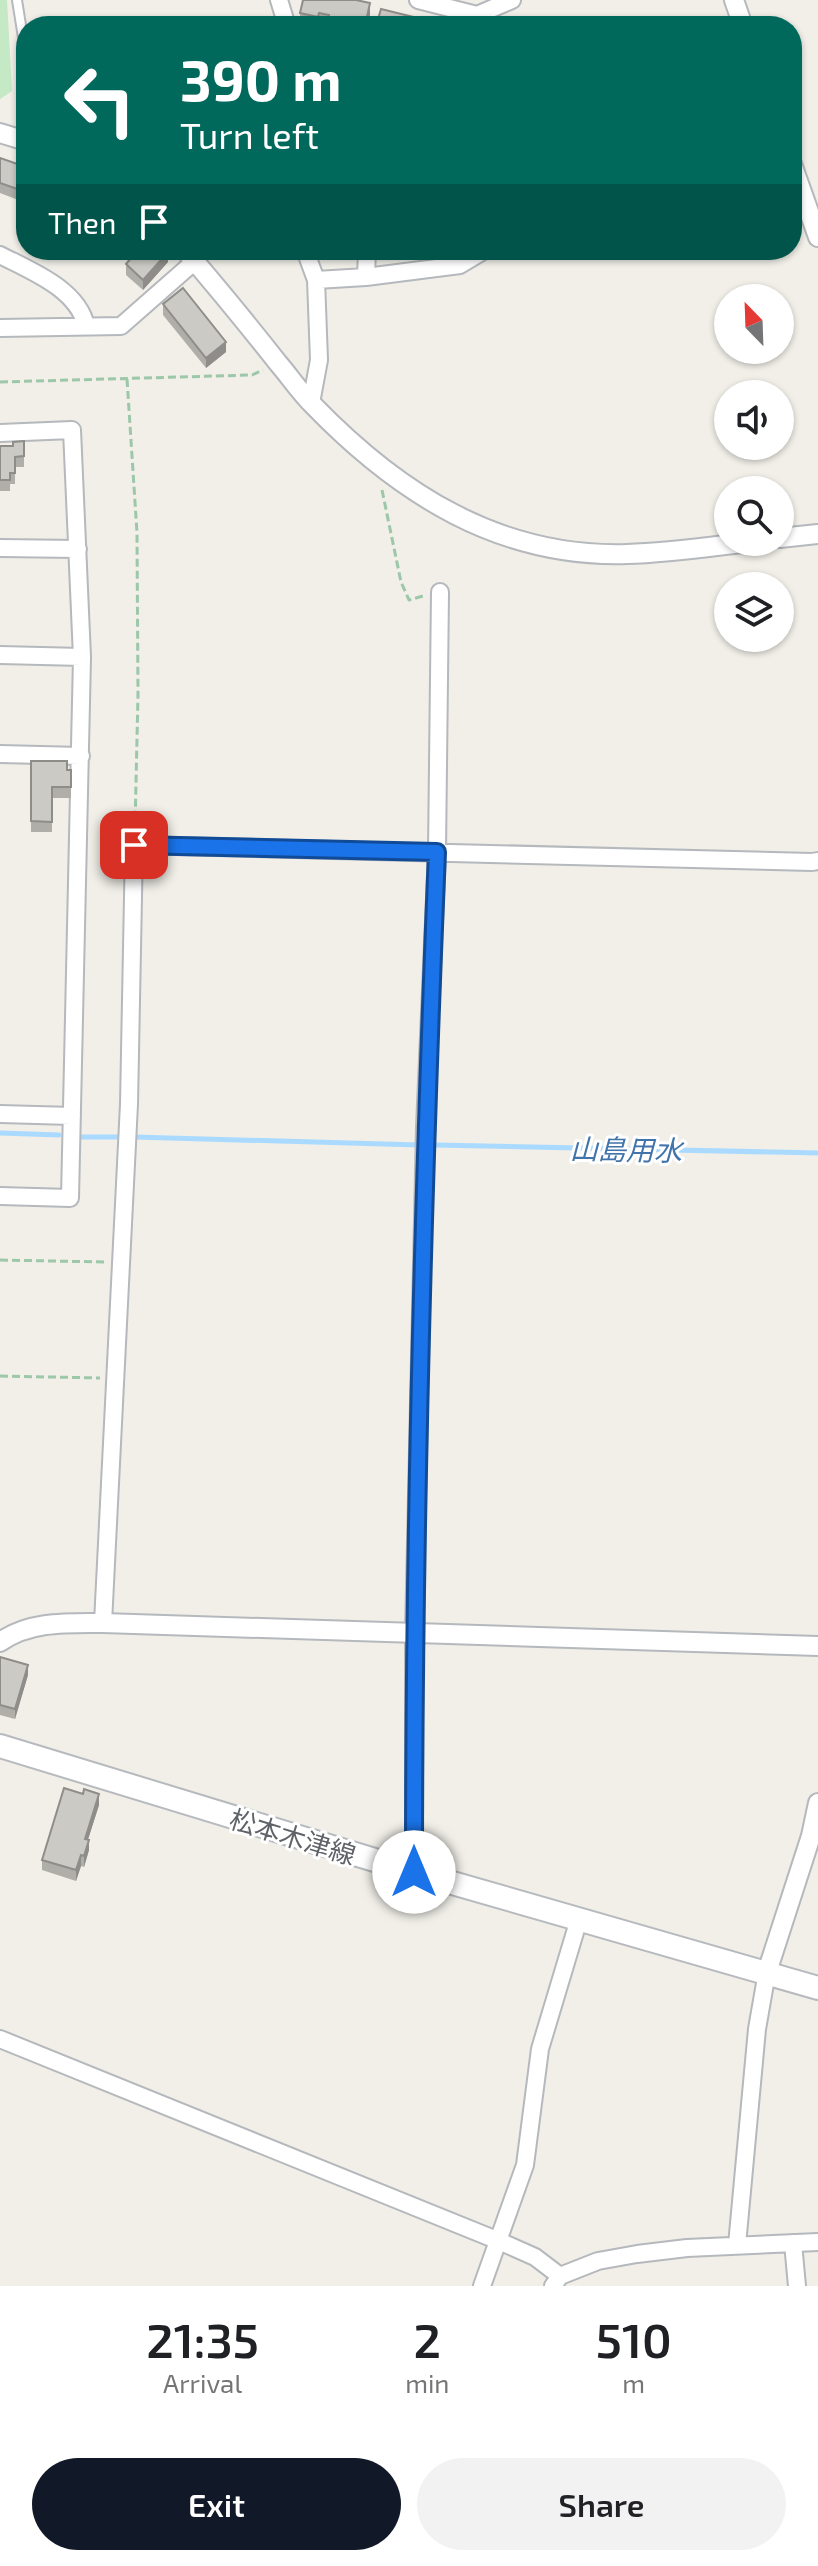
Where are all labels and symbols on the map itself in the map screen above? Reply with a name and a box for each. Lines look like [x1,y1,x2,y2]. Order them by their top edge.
north arrow [714,284,794,364]
pin [100,811,168,879]
water label: 山島用水 [570,1131,685,1167]
street label: 松本木津線 [226,1802,360,1870]
position arrow [372,1830,456,1914]

